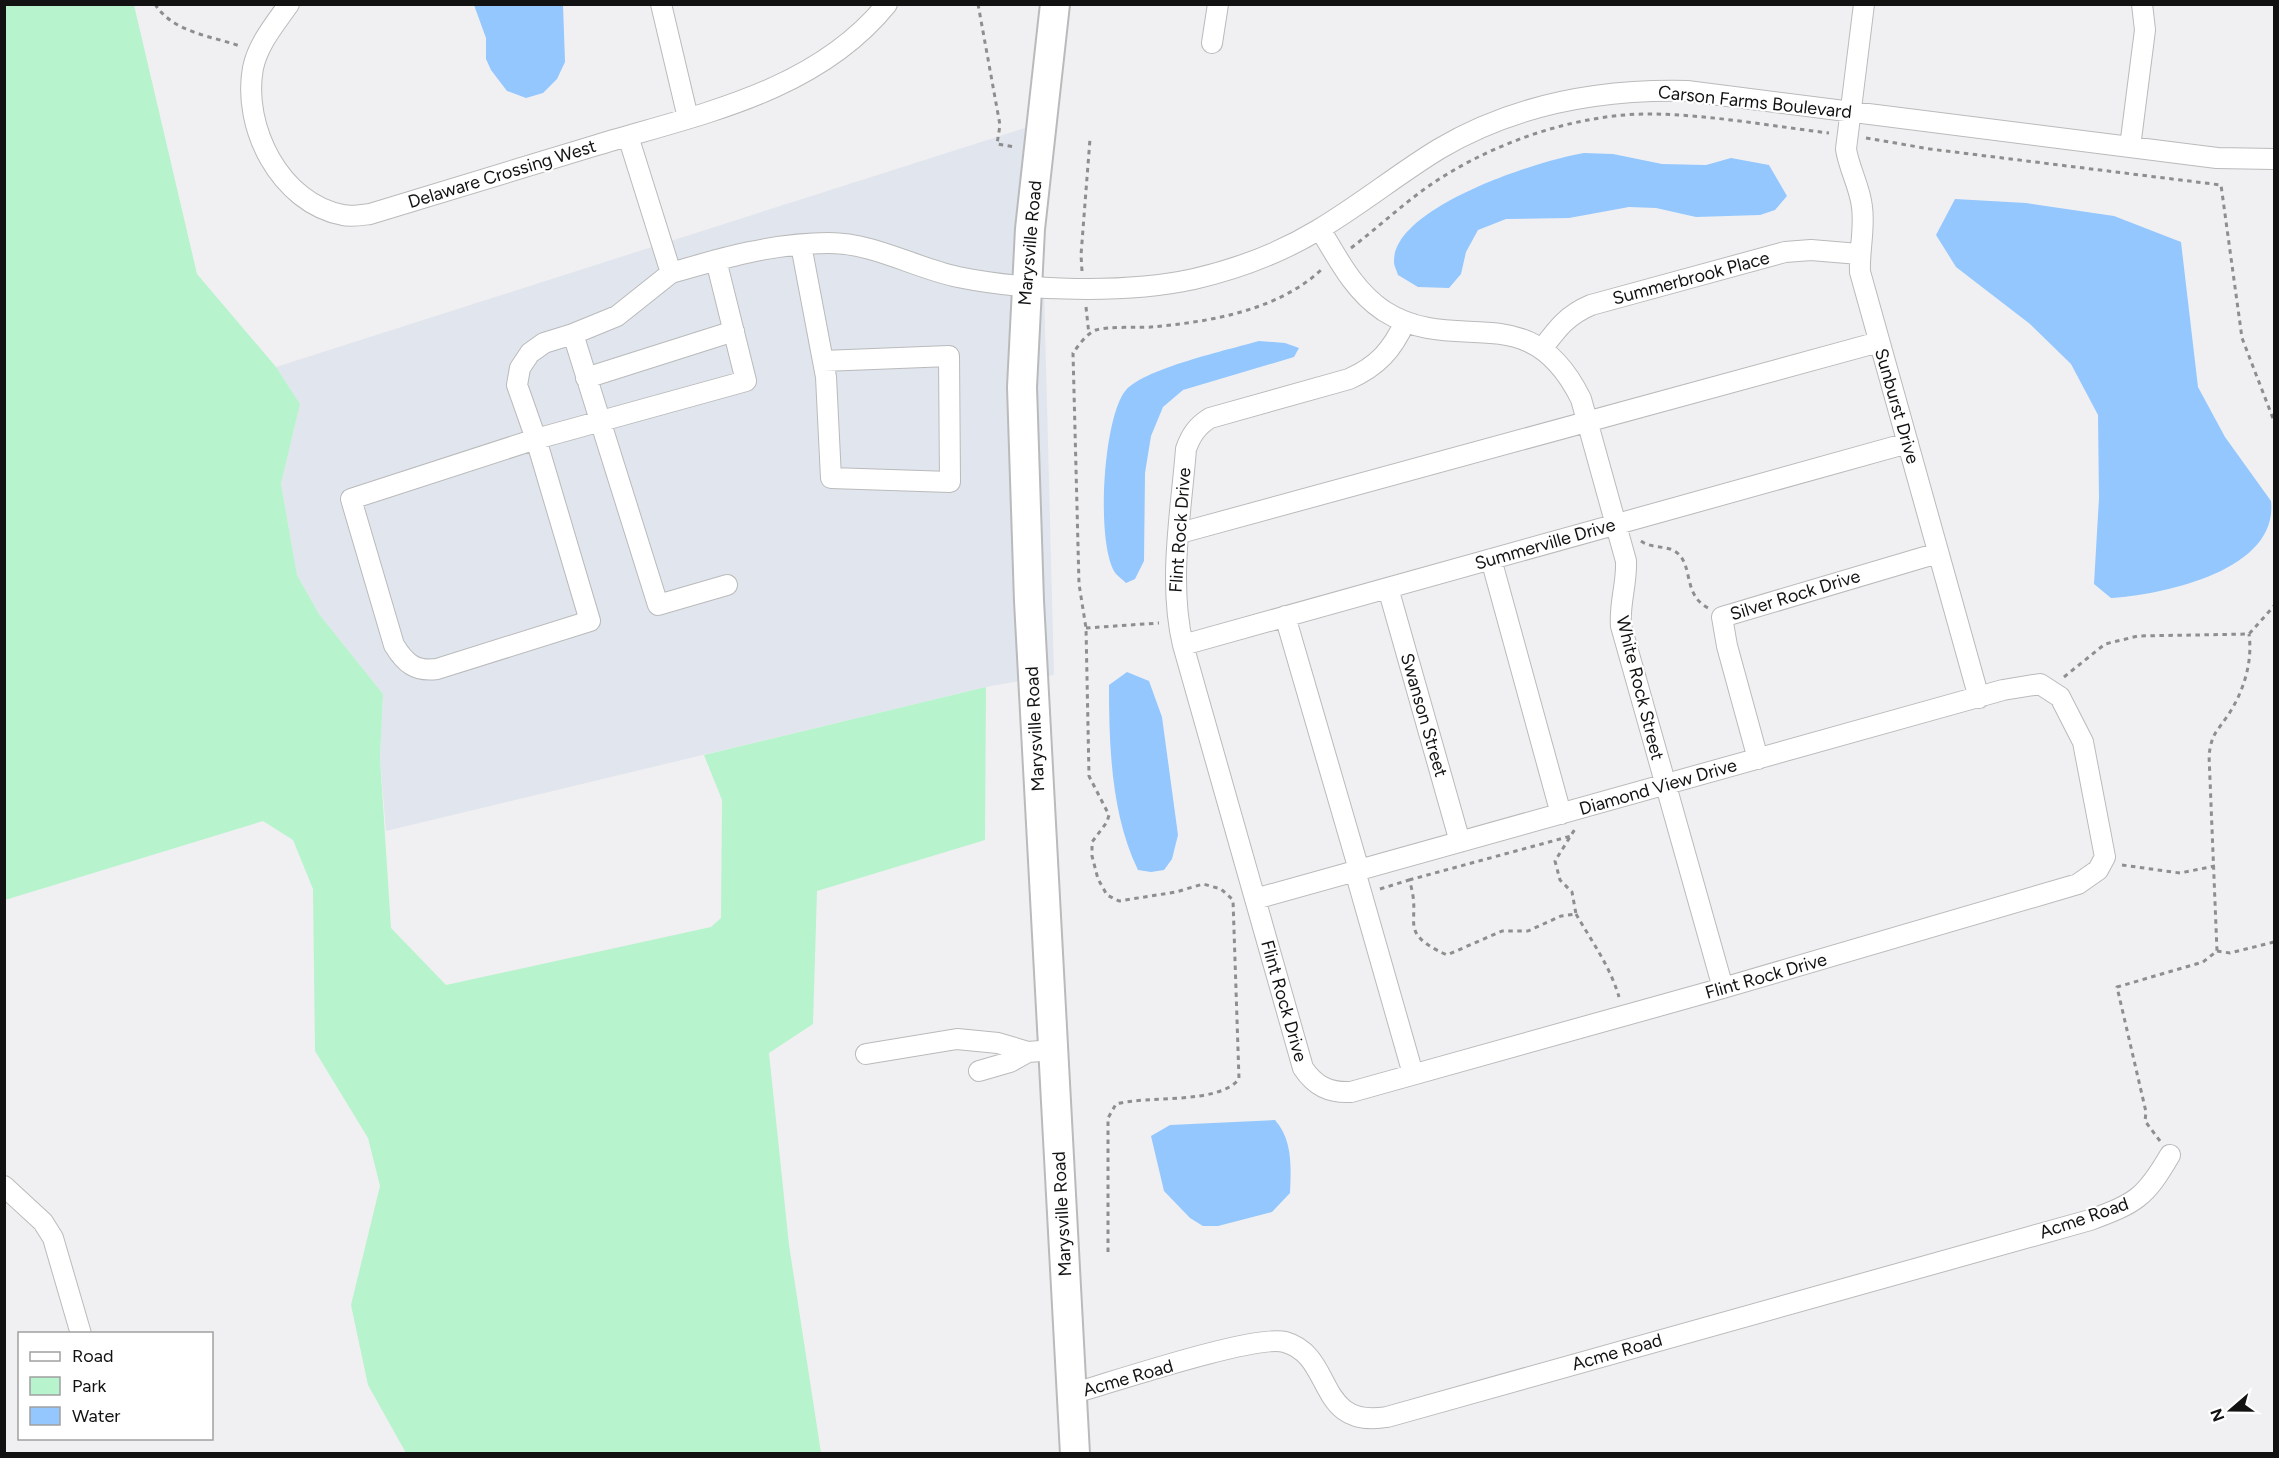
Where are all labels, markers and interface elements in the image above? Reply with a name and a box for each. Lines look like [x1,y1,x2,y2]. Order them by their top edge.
street label: Carson Farms Boulevard [1657,81,1853,123]
street label: Delaware Crossing West [405,135,599,213]
street label: Marysville Road [1014,180,1046,306]
street label: Summerbrook Place [1610,246,1772,310]
street label: Sunburst Drive [1870,346,1924,466]
street label: Flint Rock Drive [1165,466,1195,593]
street label: Summerville Drive [1472,513,1618,575]
street label: Silver Rock Drive [1727,565,1863,625]
street label: White Rock Street [1611,614,1669,762]
street label: Swanson Street [1396,650,1452,780]
street label: Marysville Road [1021,666,1049,792]
street label: Diamond View Drive [1577,754,1740,820]
street label: Flint Rock Drive [1256,938,1312,1064]
street label: Flint Rock Drive [1703,948,1829,1004]
street label: Marysville Road [1048,1151,1076,1277]
street label: Acme Road [2037,1192,2131,1244]
street label: Acme Road [1569,1329,1665,1375]
legend [18,1332,213,1440]
text: Road [72,1345,113,1367]
street label: Acme Road [1080,1355,1176,1401]
text: Park [72,1375,107,1397]
north arrow [2201,1380,2261,1440]
text: Water [72,1405,120,1427]
text: N [2206,1406,2228,1424]

